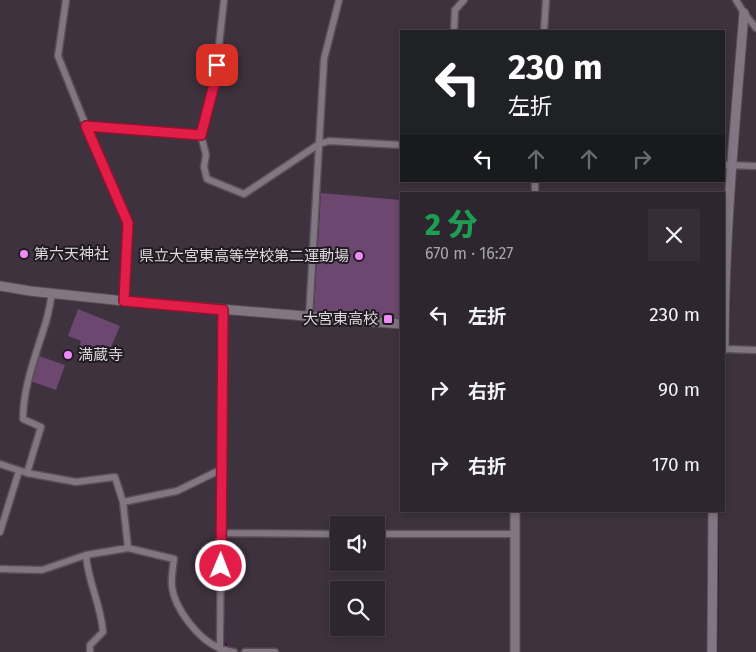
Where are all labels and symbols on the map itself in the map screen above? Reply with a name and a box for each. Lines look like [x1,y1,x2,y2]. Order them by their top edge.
pin [196,44,238,86]
place label: 第六天神社 [34,245,109,263]
place label: 県立大宮東高等学校第二運動場 [139,247,349,265]
marker: 第六天神社 [18,248,30,260]
marker: 県立大宮東高等学校第二運動場 [353,250,365,262]
place label: 大宮東高校 [303,310,378,328]
marker: 大宮東高校 [382,313,394,325]
place label: 満蔵寺 [78,346,123,364]
marker: 満蔵寺 [62,349,74,361]
position arrow [194,539,246,591]

